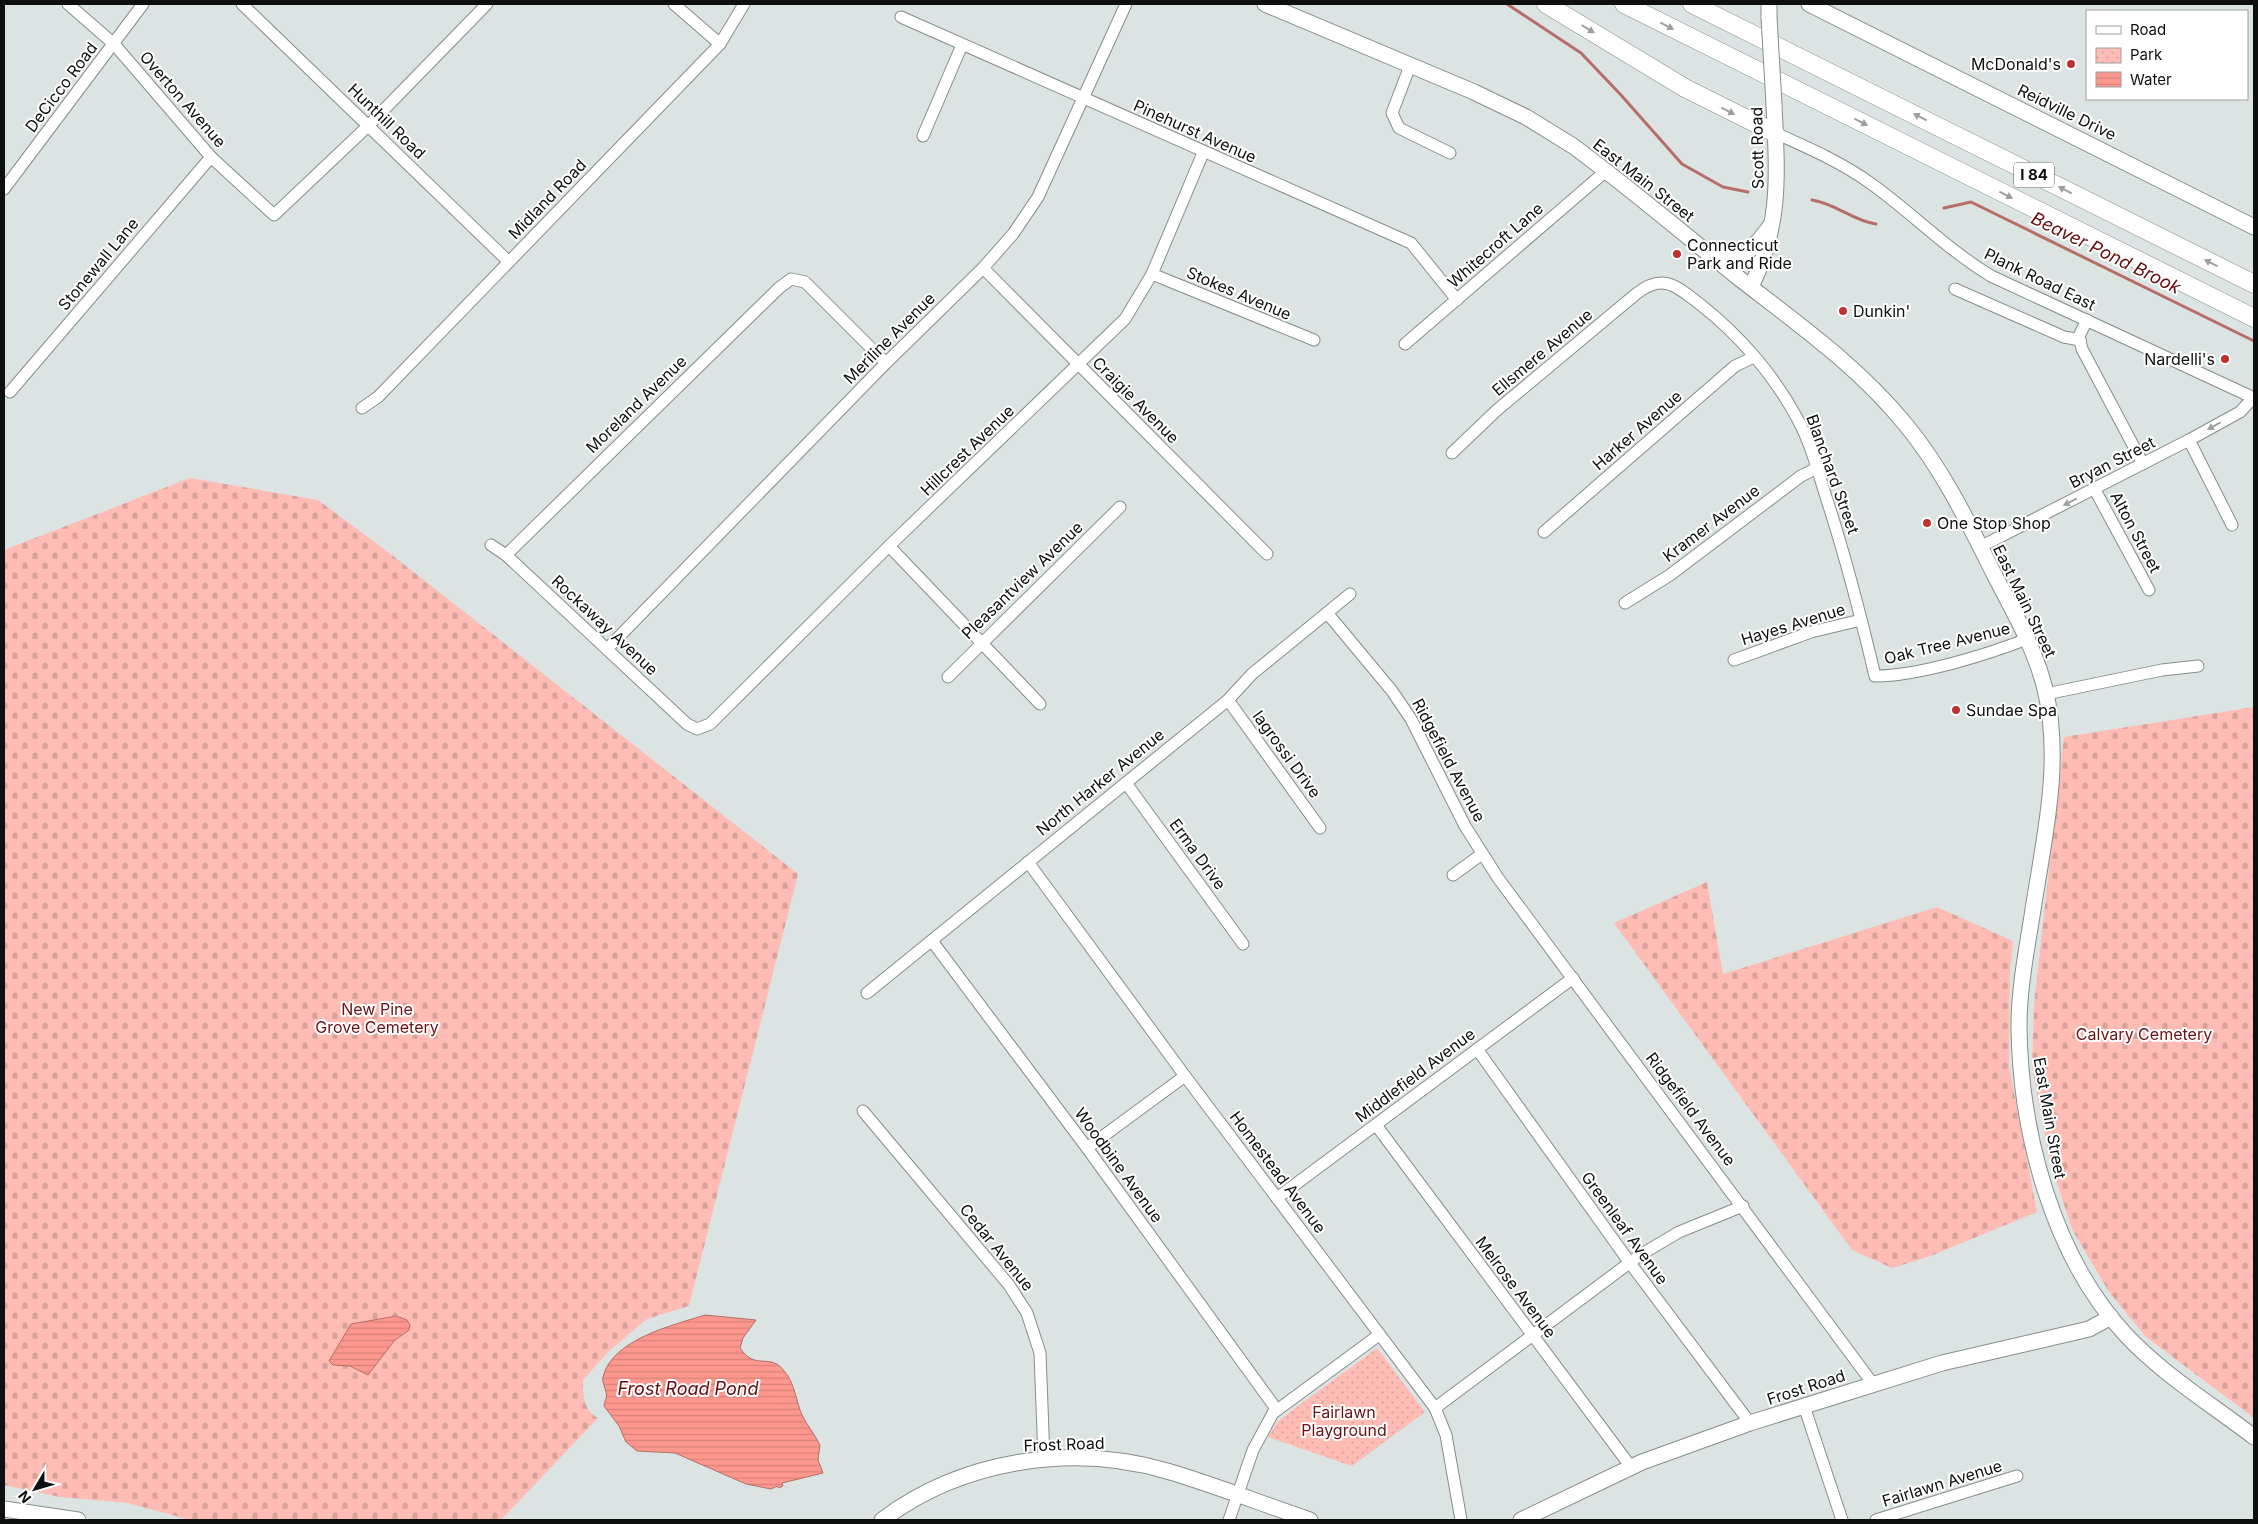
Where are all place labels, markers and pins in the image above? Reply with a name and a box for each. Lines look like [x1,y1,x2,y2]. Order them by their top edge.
place label: McDonald's [1971,54,2061,74]
marker: McDonald's [2065,58,2077,70]
place label: Connecticut Park and Ride [1687,235,1792,273]
marker: Connecticut Park and Ride [1671,248,1683,260]
place label: Dunkin' [1853,301,1910,321]
marker: Dunkin' [1837,305,1849,317]
place label: Nardelli's [2144,349,2215,369]
marker: Nardelli's [2219,353,2231,365]
place label: One Stop Shop [1937,513,2051,533]
marker: One Stop Shop [1921,517,1933,529]
place label: Sundae Spa [1966,700,2057,720]
marker: Sundae Spa [1950,704,1962,716]

